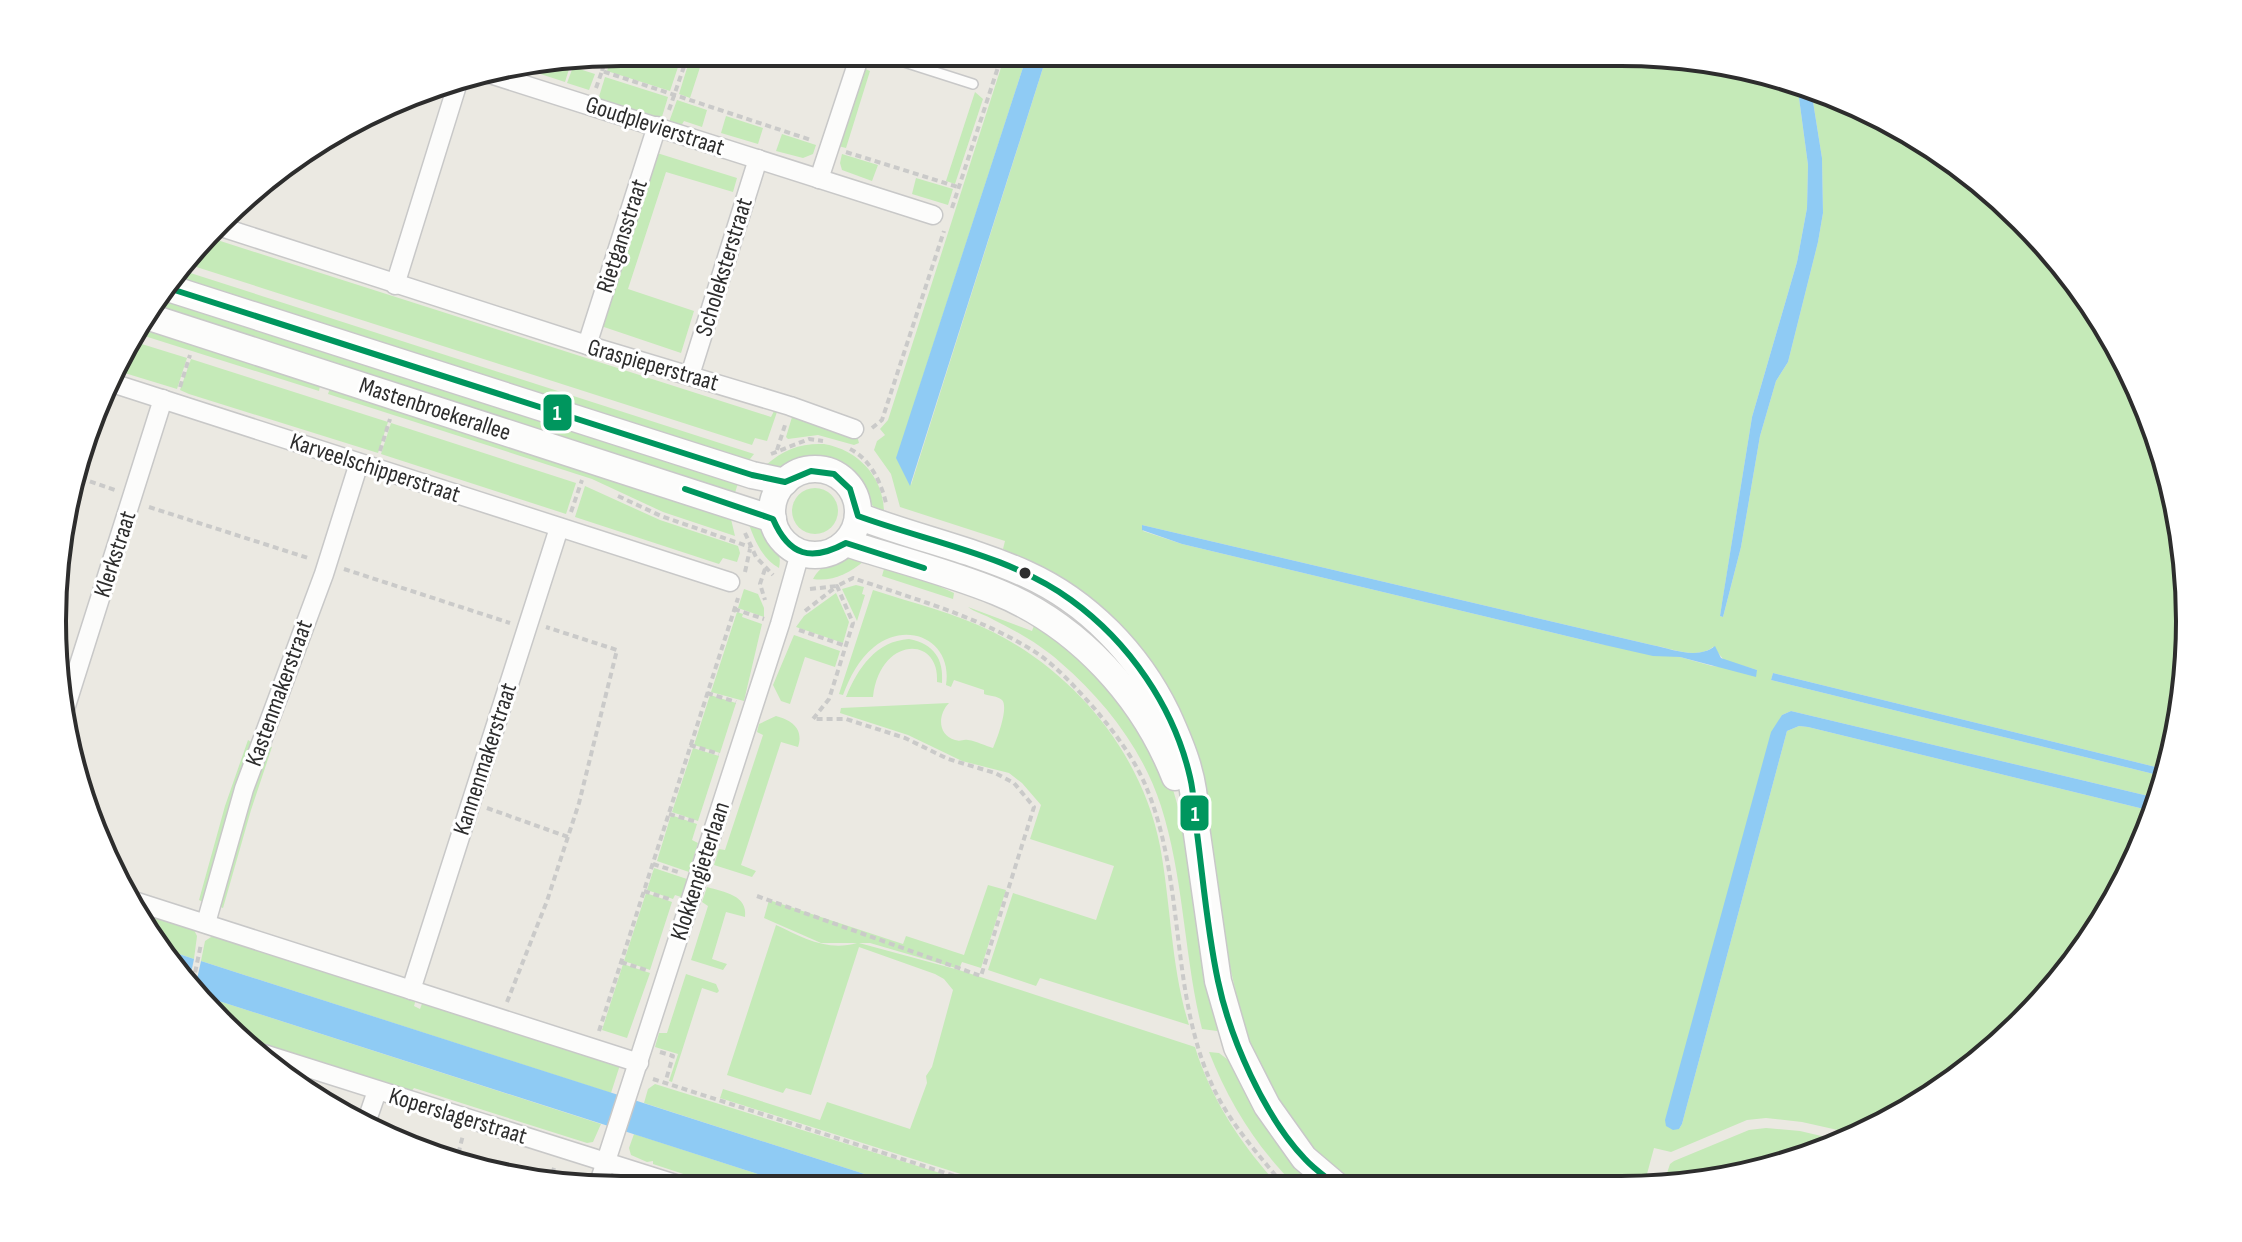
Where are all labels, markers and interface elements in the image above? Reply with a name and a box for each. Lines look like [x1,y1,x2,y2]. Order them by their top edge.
street label: Goudplevierstraat [582,90,728,162]
street label: Rietgansstraat [590,175,654,297]
street label: Scholeksterstraat [689,194,759,340]
street label: Graspieperstraat [584,332,722,398]
street label: Mastenbroekerallee [356,371,514,447]
line badge: 1 [542,393,573,432]
text: 1 [553,400,562,427]
street label: Karveelschipperstraat [286,427,464,509]
street label: Klerkstraat [87,507,143,601]
unlabelled marker [1017,565,1033,581]
street label: Kastenmakerstraat [239,616,319,770]
street label: Kannenmakerstraat [447,679,523,839]
line badge: 1 [1179,794,1210,832]
street label: Klokkengieterlaan [664,798,736,944]
text: 1 [1191,801,1200,828]
street label: Koperslagerstraat [386,1081,530,1151]

